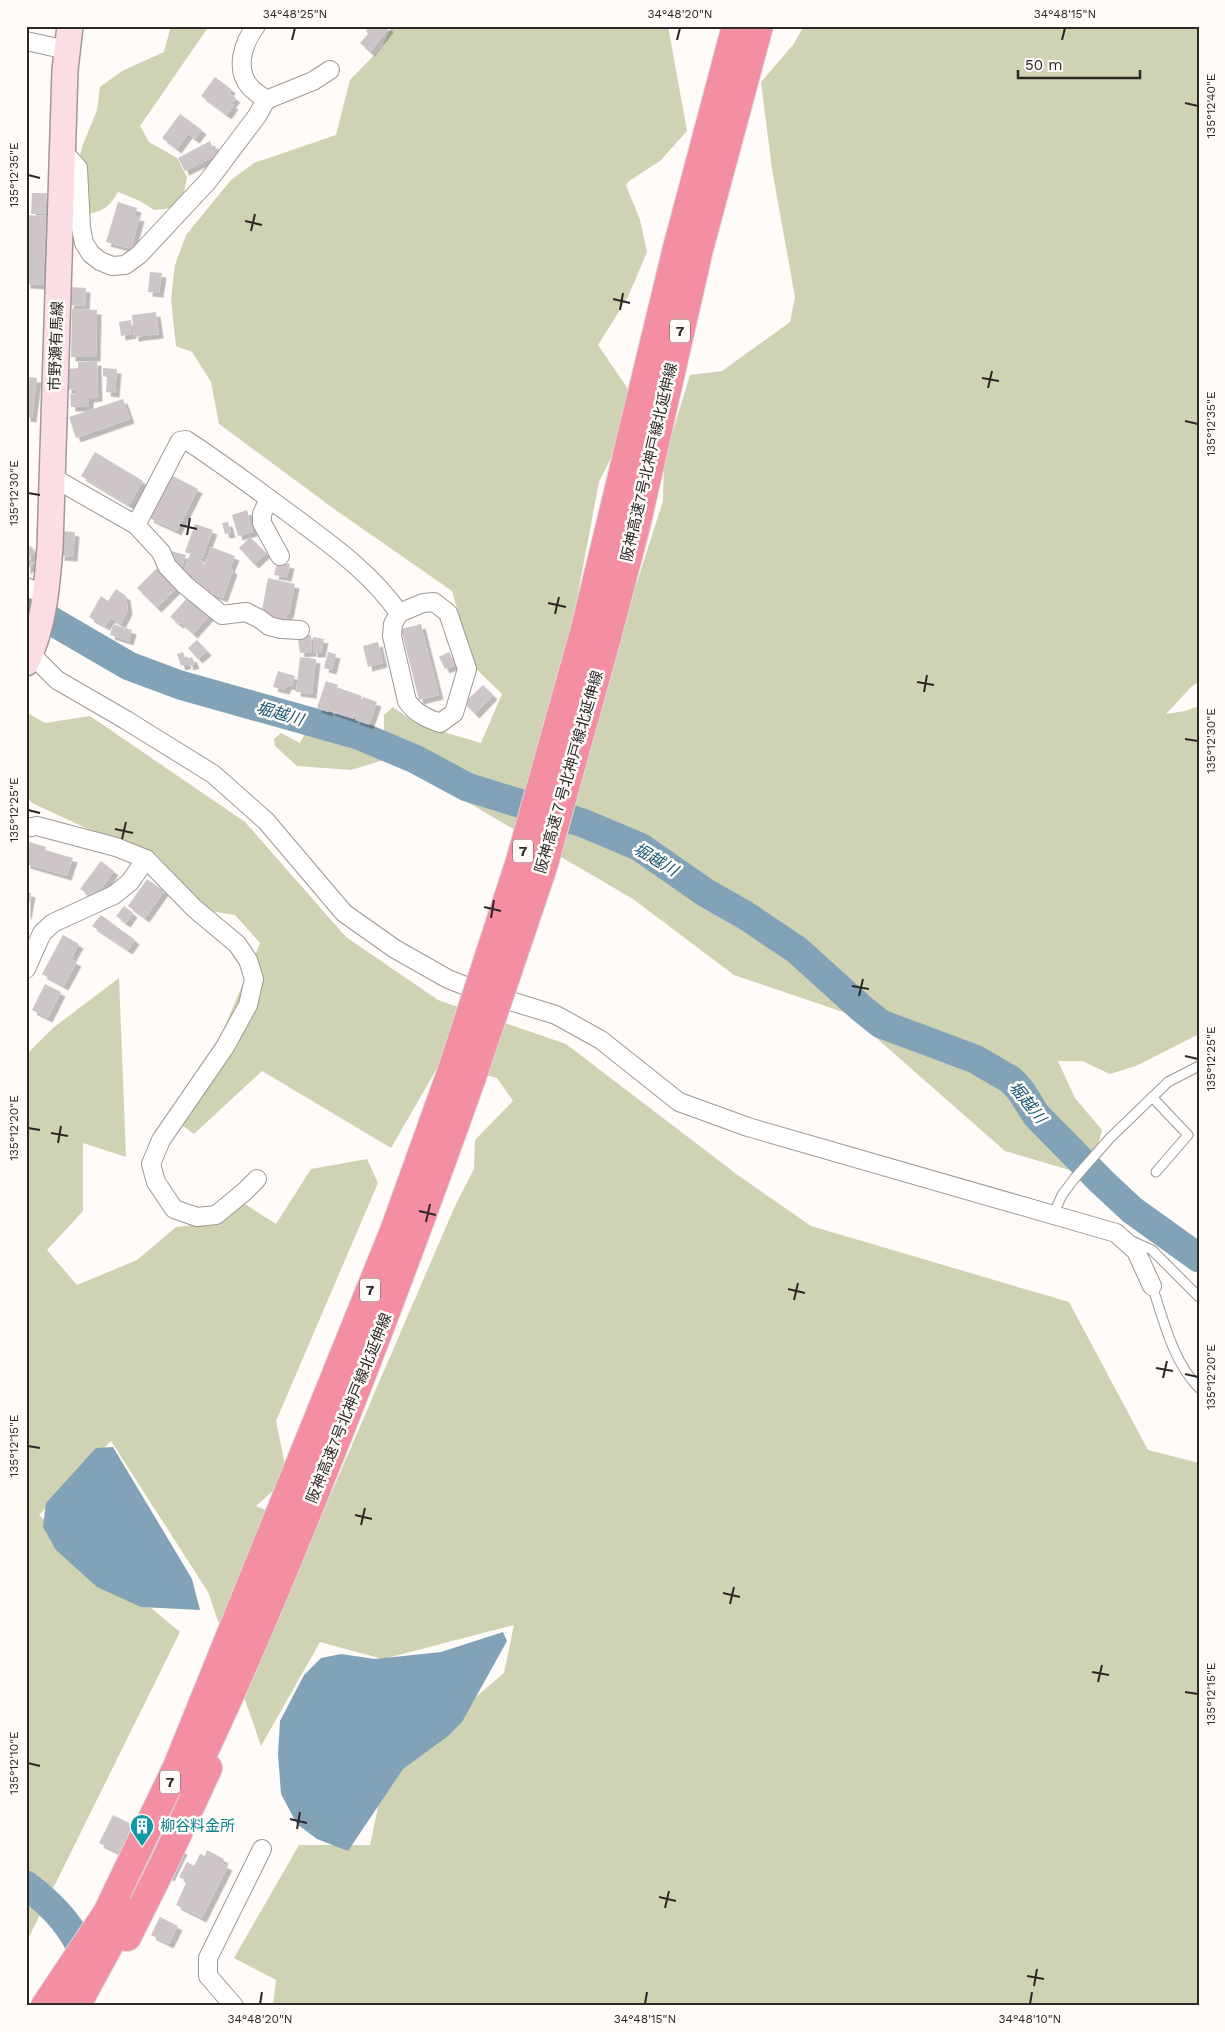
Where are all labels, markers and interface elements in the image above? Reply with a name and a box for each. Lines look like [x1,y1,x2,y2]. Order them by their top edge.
text: 34°48'25"N [263,7,327,21]
text: 34°48'20"N [647,7,713,21]
text: 34°48'15"N [1034,7,1096,21]
scale bar [1018,48,1140,80]
text: 50 m [1025,56,1062,74]
text: 135°12'40"E [1204,73,1218,138]
text: 135°12'35"E [7,142,21,208]
street label: 市野瀬有馬線 [45,301,67,391]
road number: 7 [670,320,690,342]
street label: 阪神高速7号北神戸線北延伸線 [617,361,681,563]
text: 135°12'35"E [1204,391,1218,457]
text: 135°12'30"E [7,460,21,526]
street label: 阪神高速７号北神戸線北延伸線 [531,669,607,875]
water label: 堀越川 [254,698,307,730]
text: 135°12'30"E [1204,708,1218,774]
text: 135°12'25"E [7,777,21,843]
road number: 7 [513,839,533,862]
water label: 堀越川 [630,839,683,881]
text: 135°12'25"E [1204,1026,1218,1092]
water label: 堀越川 [1005,1078,1051,1128]
text: 135°12'20"E [7,1095,21,1161]
road number: 7 [360,1278,380,1302]
street label: 阪神高速7号北神戸線北延伸線 [303,1310,395,1506]
text: 135°12'20"E [1204,1344,1218,1410]
text: 135°12'15"E [7,1414,21,1477]
text: 135°12'15"E [1204,1662,1218,1725]
text: 135°12'10"E [7,1731,21,1795]
road number: 7 [160,1770,180,1794]
building icon: 柳谷料金所 [129,1813,155,1847]
place label: 柳谷料金所 [160,1817,235,1835]
text: 34°48'20"N [227,2012,293,2026]
text: 34°48'15"N [614,2012,676,2026]
text: 34°48'10"N [999,2012,1061,2026]

